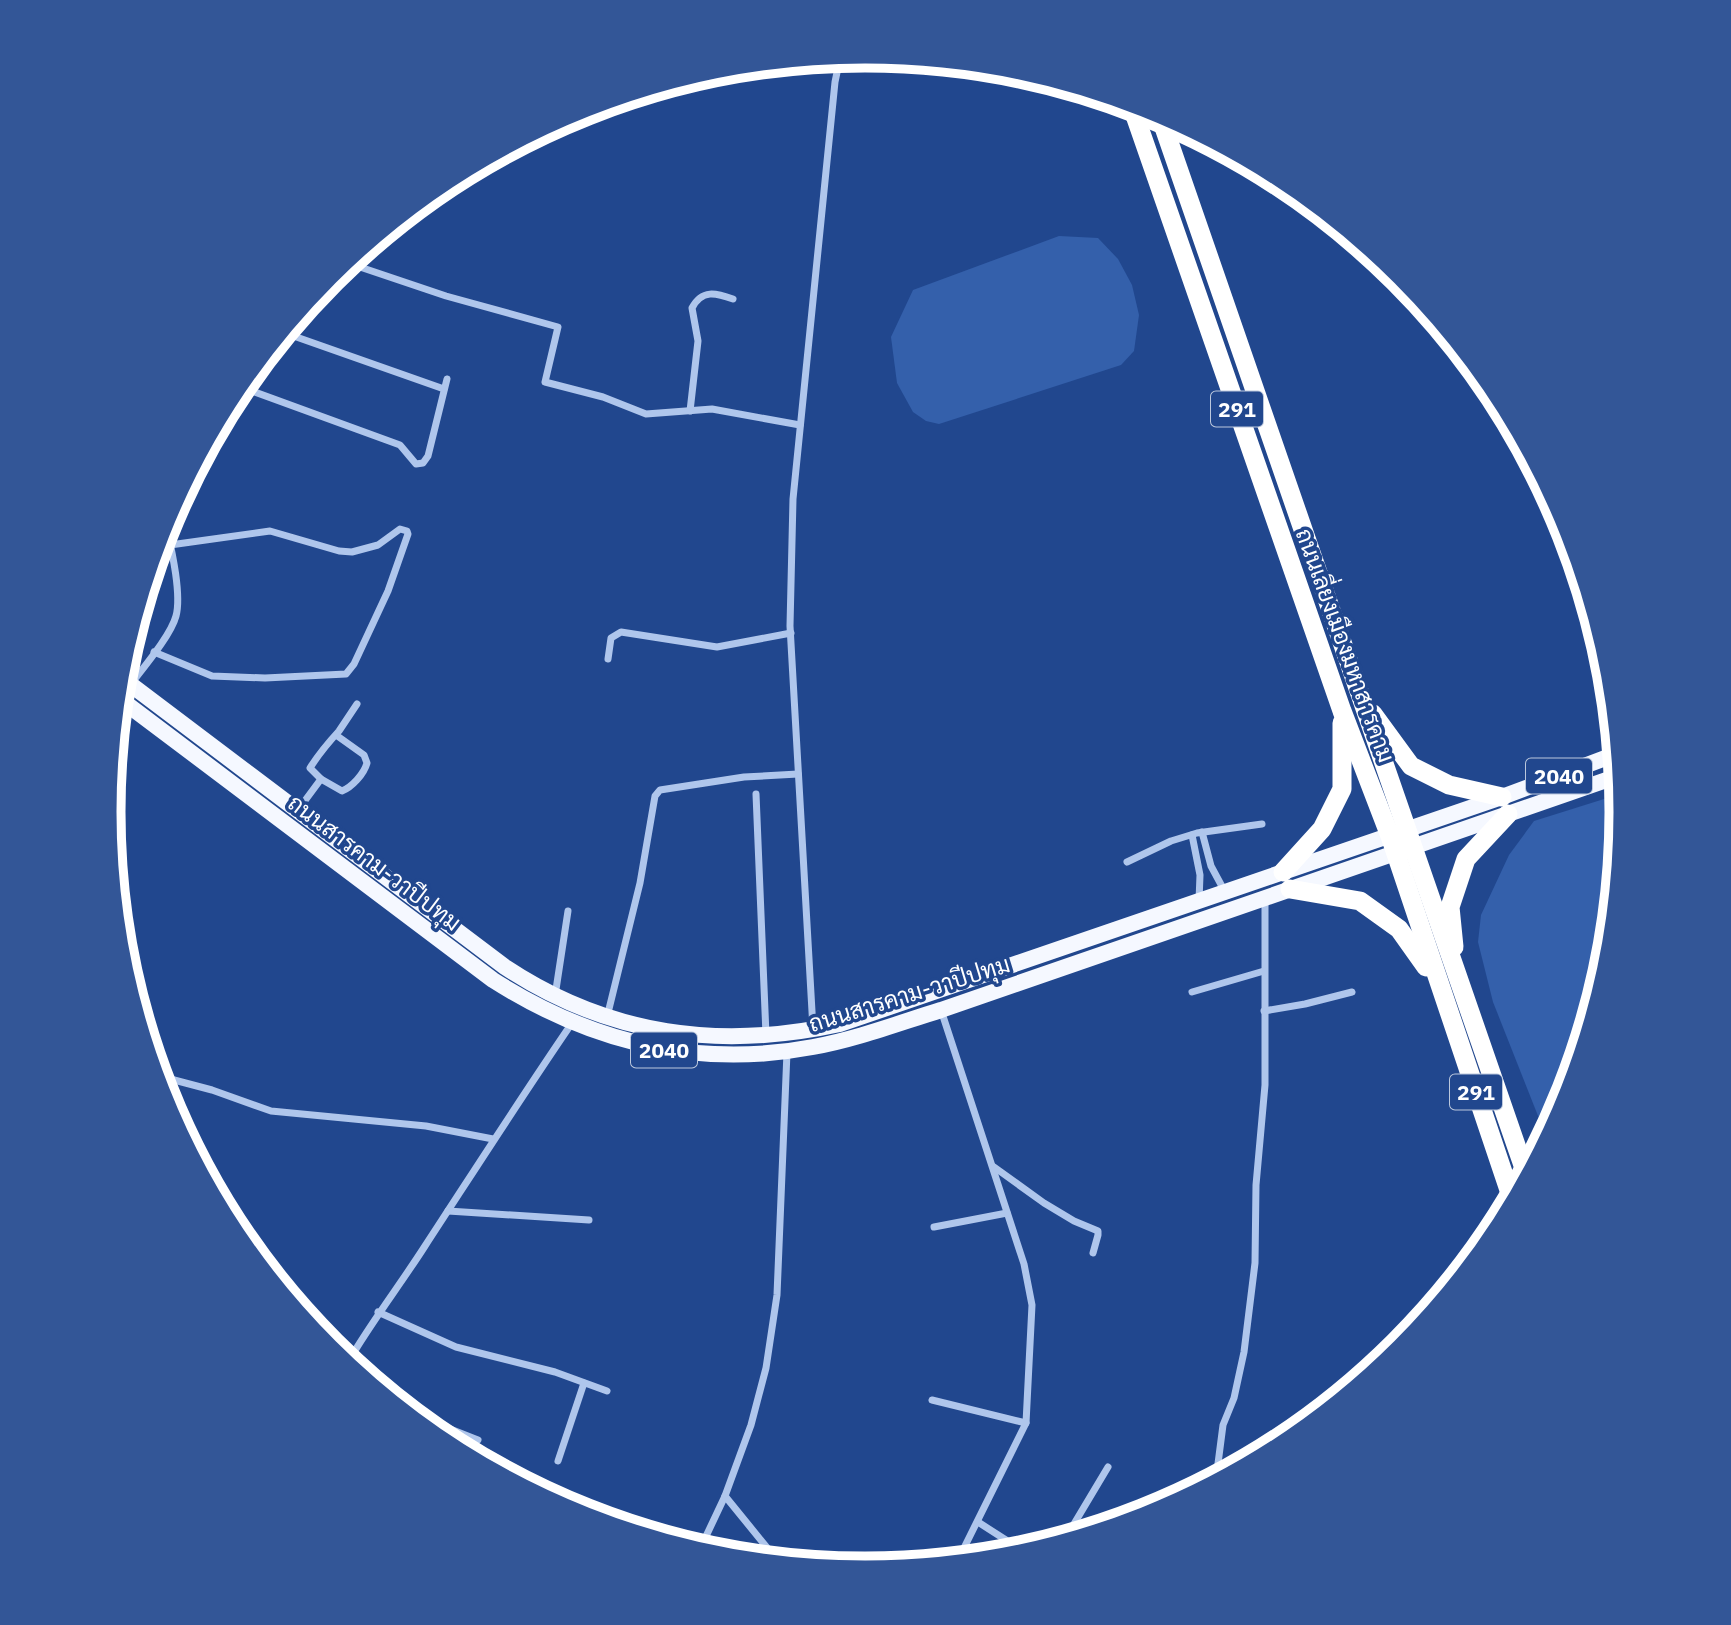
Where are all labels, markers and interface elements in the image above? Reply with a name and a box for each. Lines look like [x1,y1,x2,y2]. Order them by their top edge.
road number: 291 [1211,392,1263,426]
street label: ถนนเลี่ยงเมืองมหาสารคาม [1290,522,1407,766]
road number: 2040 [1526,758,1592,794]
street label: ถนนสารคาม-วาปีปทุม [281,787,467,938]
street label: ถนนสารคาม-วาปีปทุม [805,948,1014,1040]
road number: 2040 [631,1032,697,1068]
road number: 291 [1450,1074,1502,1110]

